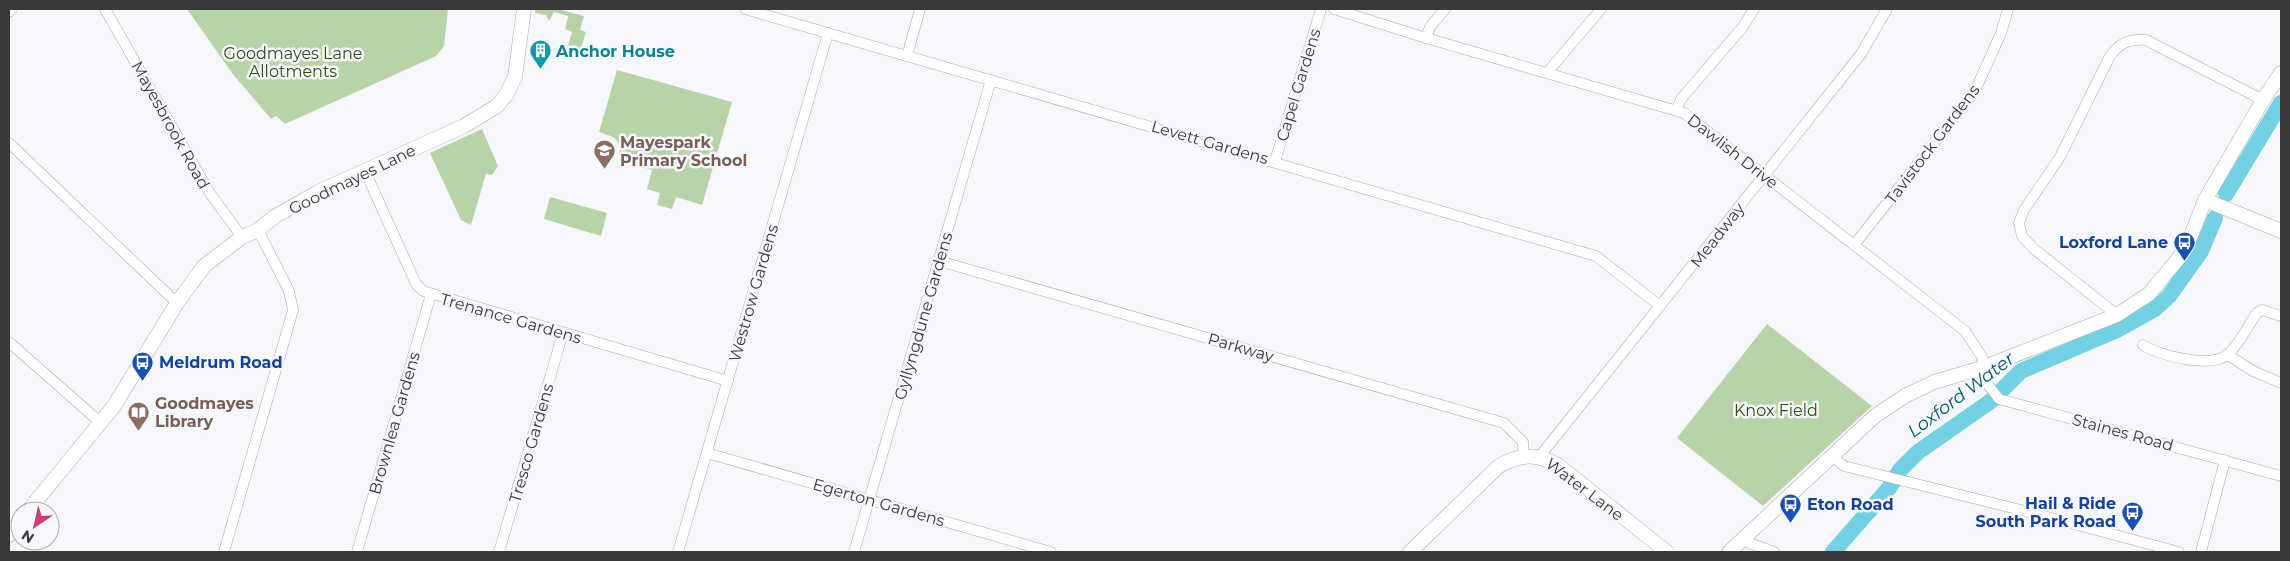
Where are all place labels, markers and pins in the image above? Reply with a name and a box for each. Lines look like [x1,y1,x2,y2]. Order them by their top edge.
building icon: Anchor House [528,39,552,70]
place label: Anchor House [555,42,675,61]
place label: Mayespark Primary School [620,133,747,170]
school or university icon: Mayespark Primary School [592,139,616,170]
bus stop icon: Loxford Lane [2172,230,2196,261]
place label: Loxford Lane [2059,233,2168,252]
bus stop icon: Meldrum Road [131,350,155,381]
place label: Meldrum Road [159,353,283,372]
place label: Goodmayes Library [155,394,254,431]
library icon: Goodmayes Library [127,400,151,431]
bus stop icon: Eton Road [1779,492,1803,523]
place label: Hail & Ride South Park Road [1975,494,2116,531]
place label: Eton Road [1807,495,1894,514]
bus stop icon: Hail & Ride South Park Road [2120,500,2144,531]

